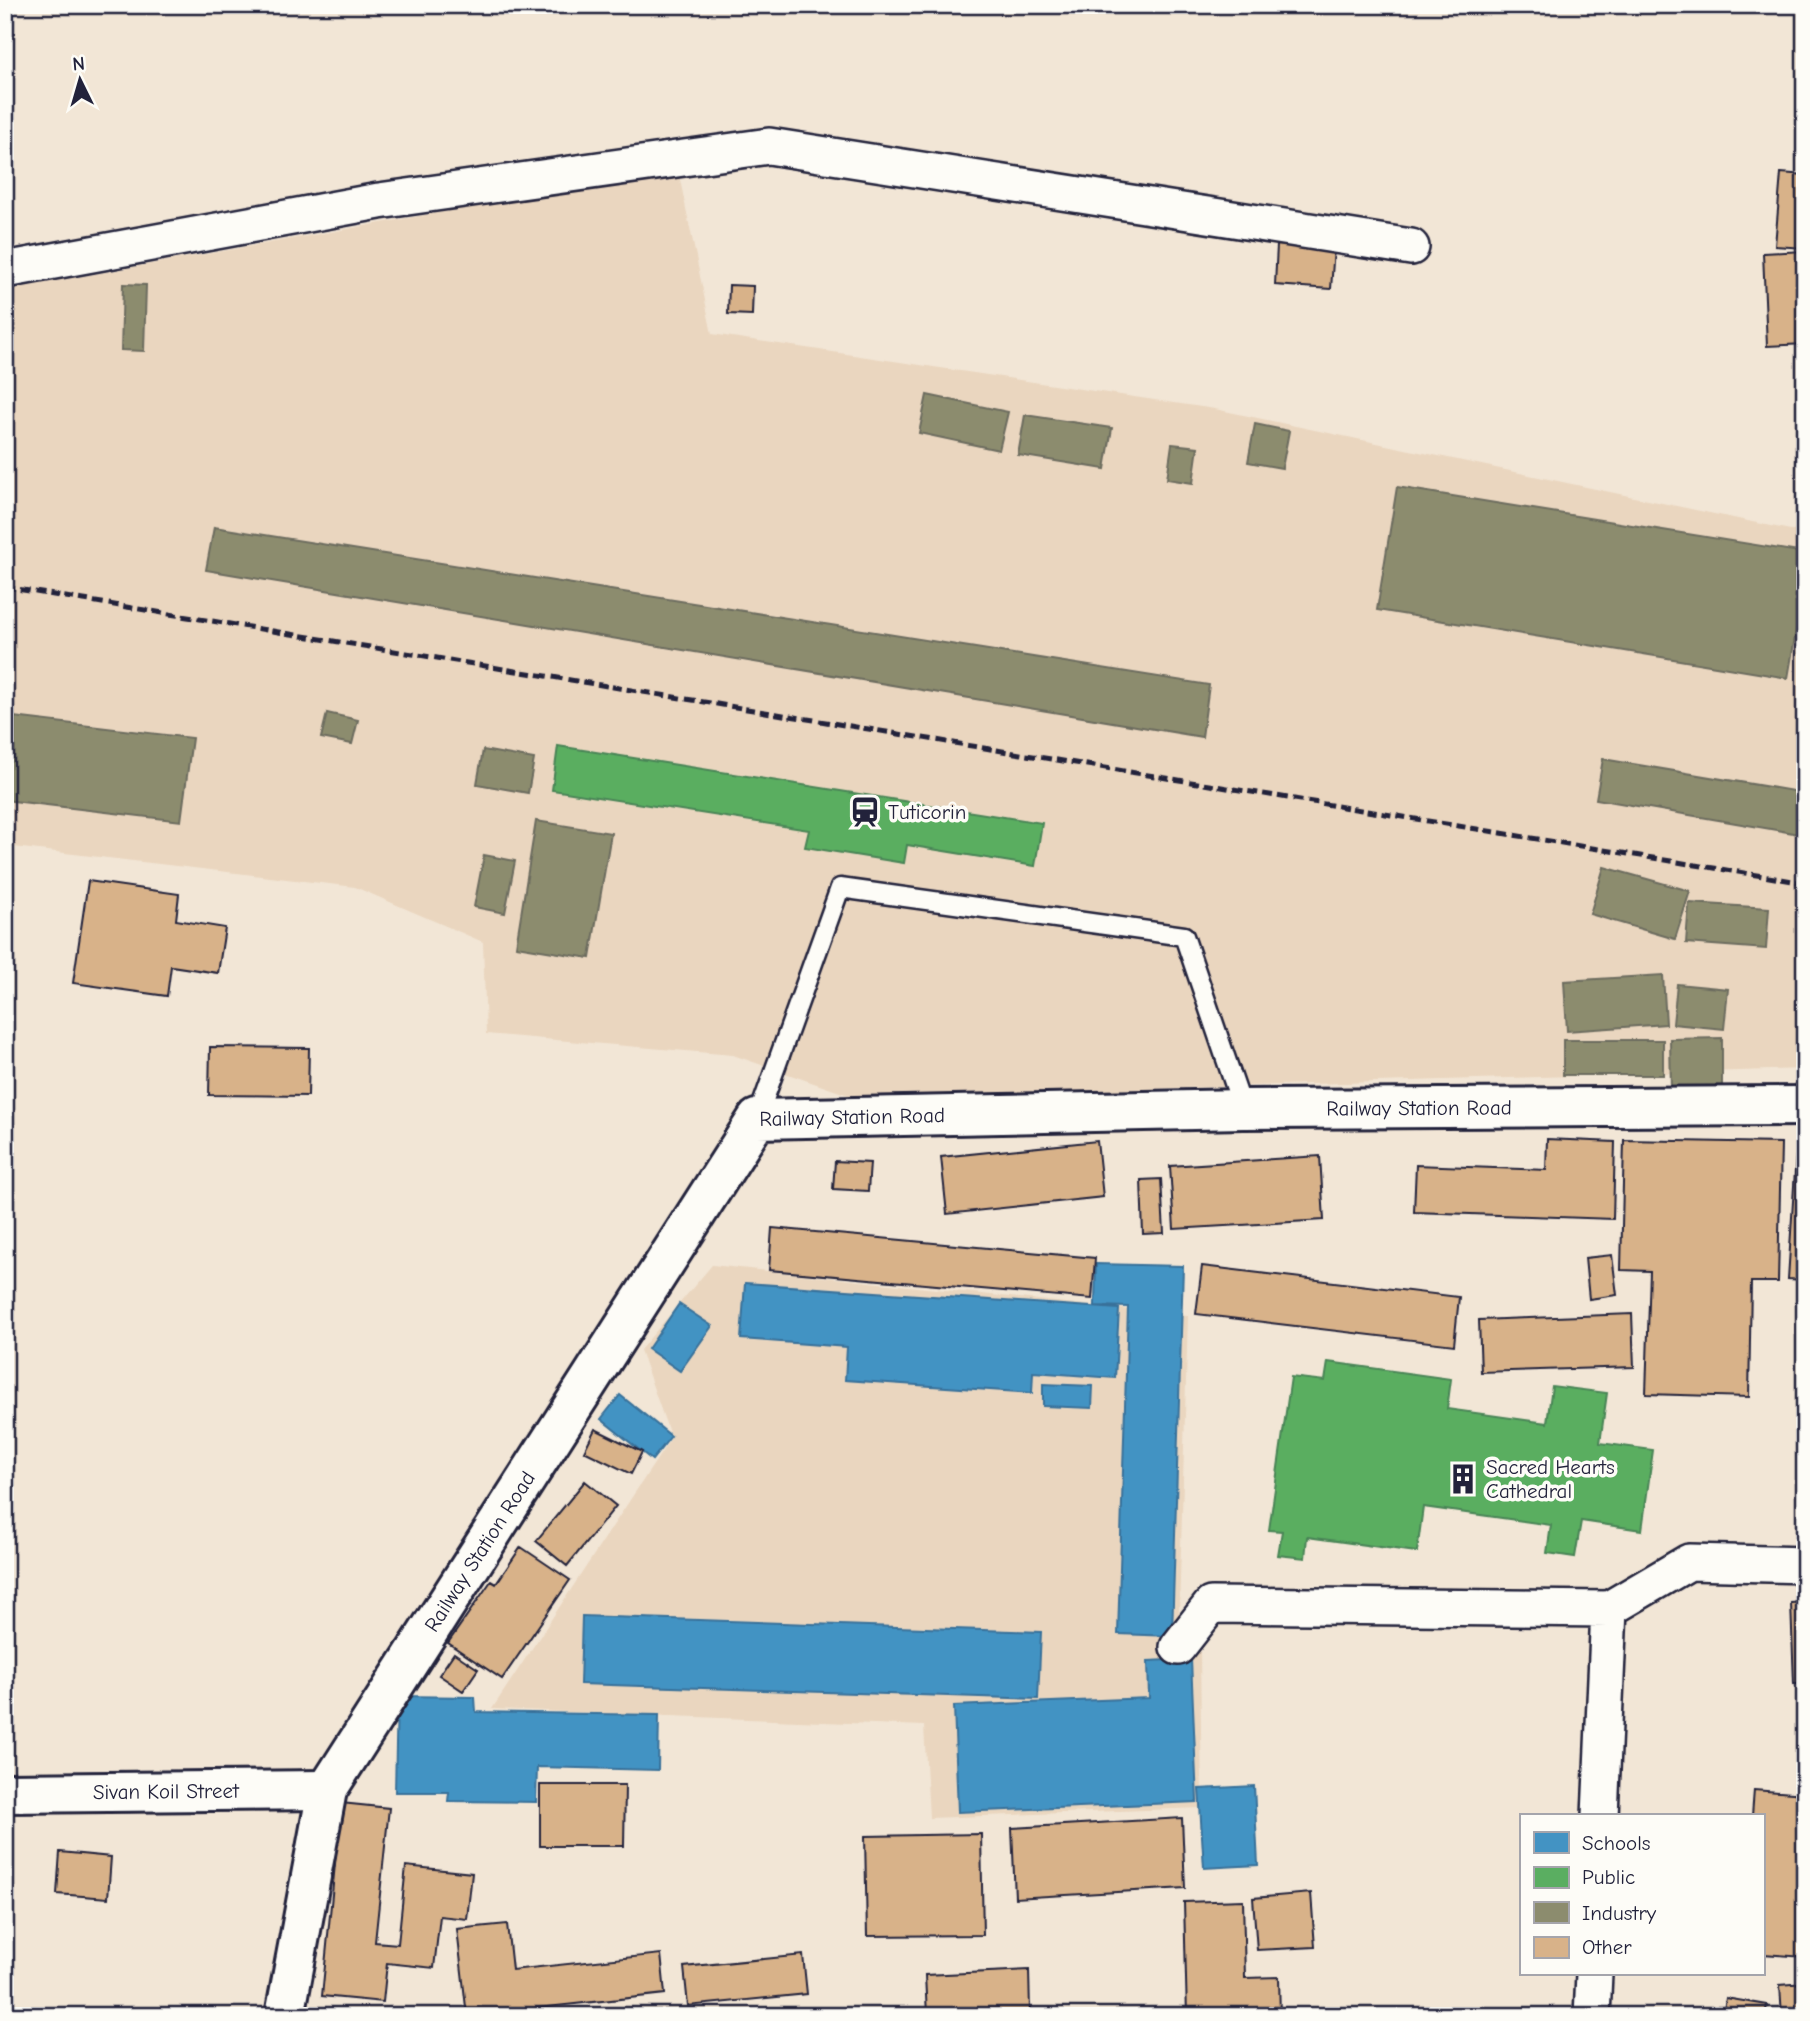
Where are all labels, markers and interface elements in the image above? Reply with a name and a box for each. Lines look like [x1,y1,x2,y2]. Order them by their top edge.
north arrow [46,46,116,116]
text: N [71,53,86,76]
station icon: Tuticorin [848,795,882,829]
place label: Tuticorin [888,800,966,824]
street label: Railway Station Road [1326,1096,1512,1121]
street label: Railway Station Road [759,1103,945,1131]
place label: Sacred Hearts Cathedral [1486,1455,1615,1503]
building icon: Sacred Hearts Cathedral [1446,1462,1480,1496]
street label: Railway Station Road [420,1467,540,1636]
street label: Sivan Koil Street [93,1779,240,1804]
legend [1520,1814,1764,1976]
text: Schools [1582,1831,1651,1855]
text: Public [1582,1865,1635,1889]
text: Industry [1582,1901,1657,1925]
text: Other [1582,1935,1632,1959]

